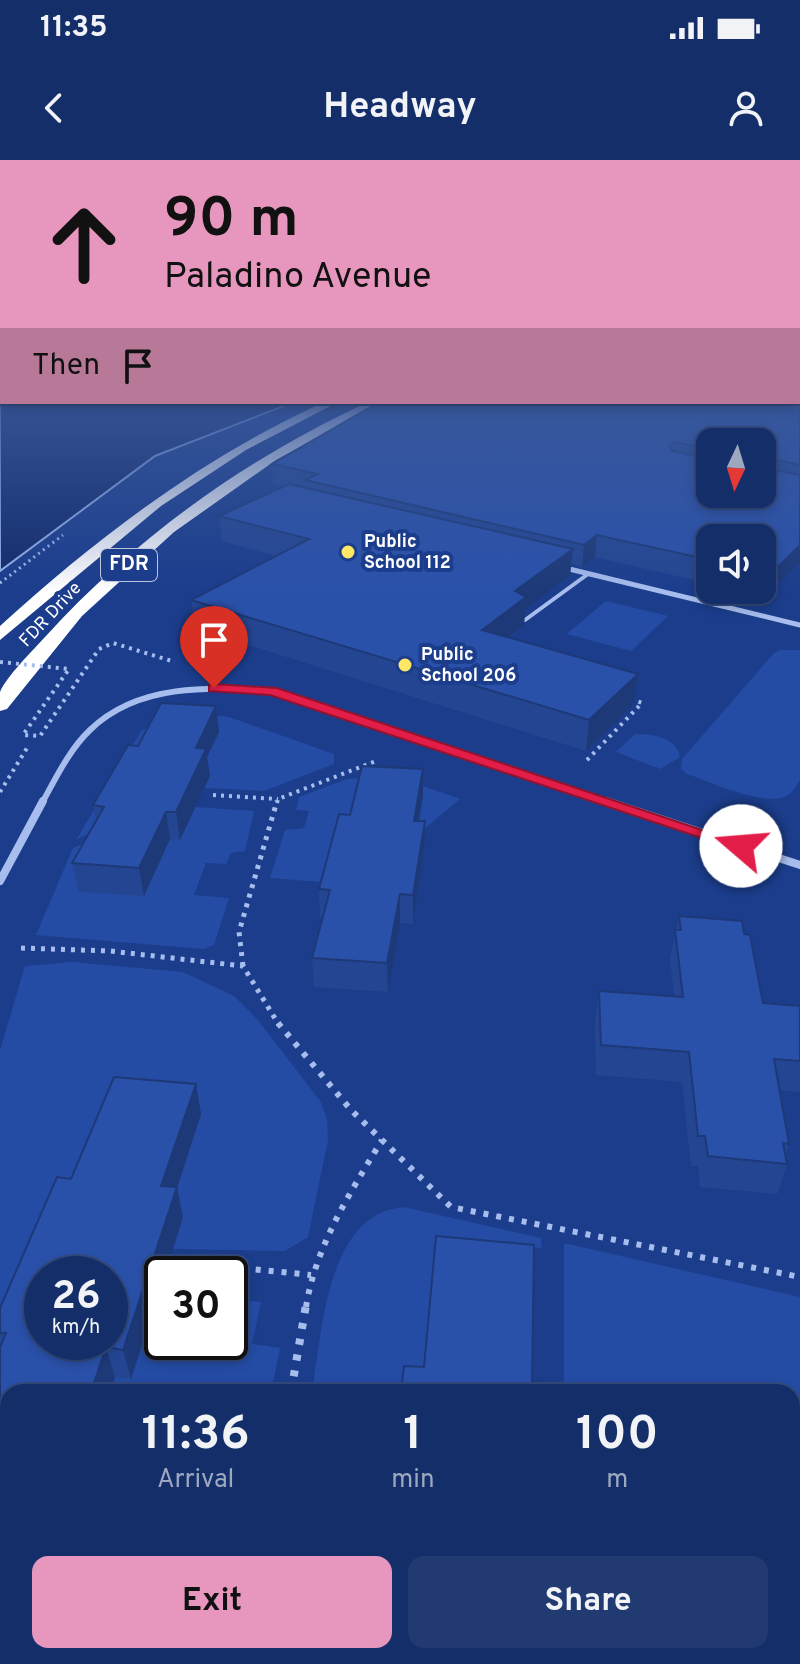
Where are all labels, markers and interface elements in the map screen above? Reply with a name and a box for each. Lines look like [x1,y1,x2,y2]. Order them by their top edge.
text: 11:35 [40,10,108,47]
text: Headway [323,85,477,131]
icon: back [32,86,76,130]
icon: person [724,86,768,130]
text: 90 m [164,186,299,256]
icon: ahead [32,192,136,296]
text: Paladino Avenue [164,255,431,301]
icon: arrive [116,344,160,388]
text: Then [32,348,100,385]
north arrow [696,428,776,508]
map controls [696,428,776,604]
button: sound [696,524,776,604]
place label: Public School 112 [364,531,451,575]
marker: Public School 112 [339,543,357,561]
road number: FDR [101,549,157,581]
street label: FDR Drive [15,577,87,653]
pin [180,606,248,688]
icon: arrive [192,618,236,662]
place label: Public School 206 [421,644,516,688]
marker: Public School 206 [396,656,414,674]
position arrow [699,804,783,888]
speed limit sign: 30 [144,1256,248,1360]
text: 26 [51,1273,101,1323]
text: km/h [52,1315,100,1341]
text: 11:36 [141,1406,250,1466]
text: 1 [403,1406,423,1466]
text: 100 [576,1406,659,1466]
text: Arrival [157,1464,234,1497]
text: min [391,1464,435,1497]
text: m [606,1464,628,1497]
button: Exit [32,1556,392,1648]
button: Share [408,1556,768,1648]

